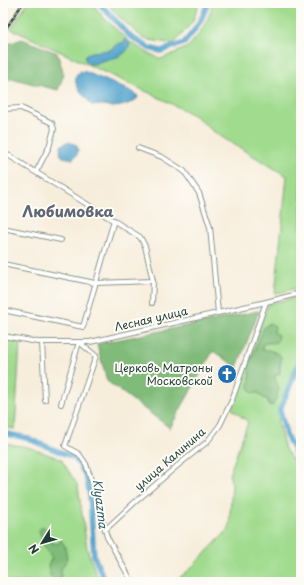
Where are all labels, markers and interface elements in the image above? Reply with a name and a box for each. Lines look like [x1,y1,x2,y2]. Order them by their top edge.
district label: Любимовка [22,199,114,222]
street label: Лесная улица [113,302,189,335]
place label: Церковь Матроны Московской [114,359,213,389]
church icon: Церковь Матроны Московской [216,363,238,385]
street label: улица Калинина [131,423,209,494]
water label: Klyazma [89,478,113,530]
north arrow [22,523,62,563]
text: N [24,540,43,558]

